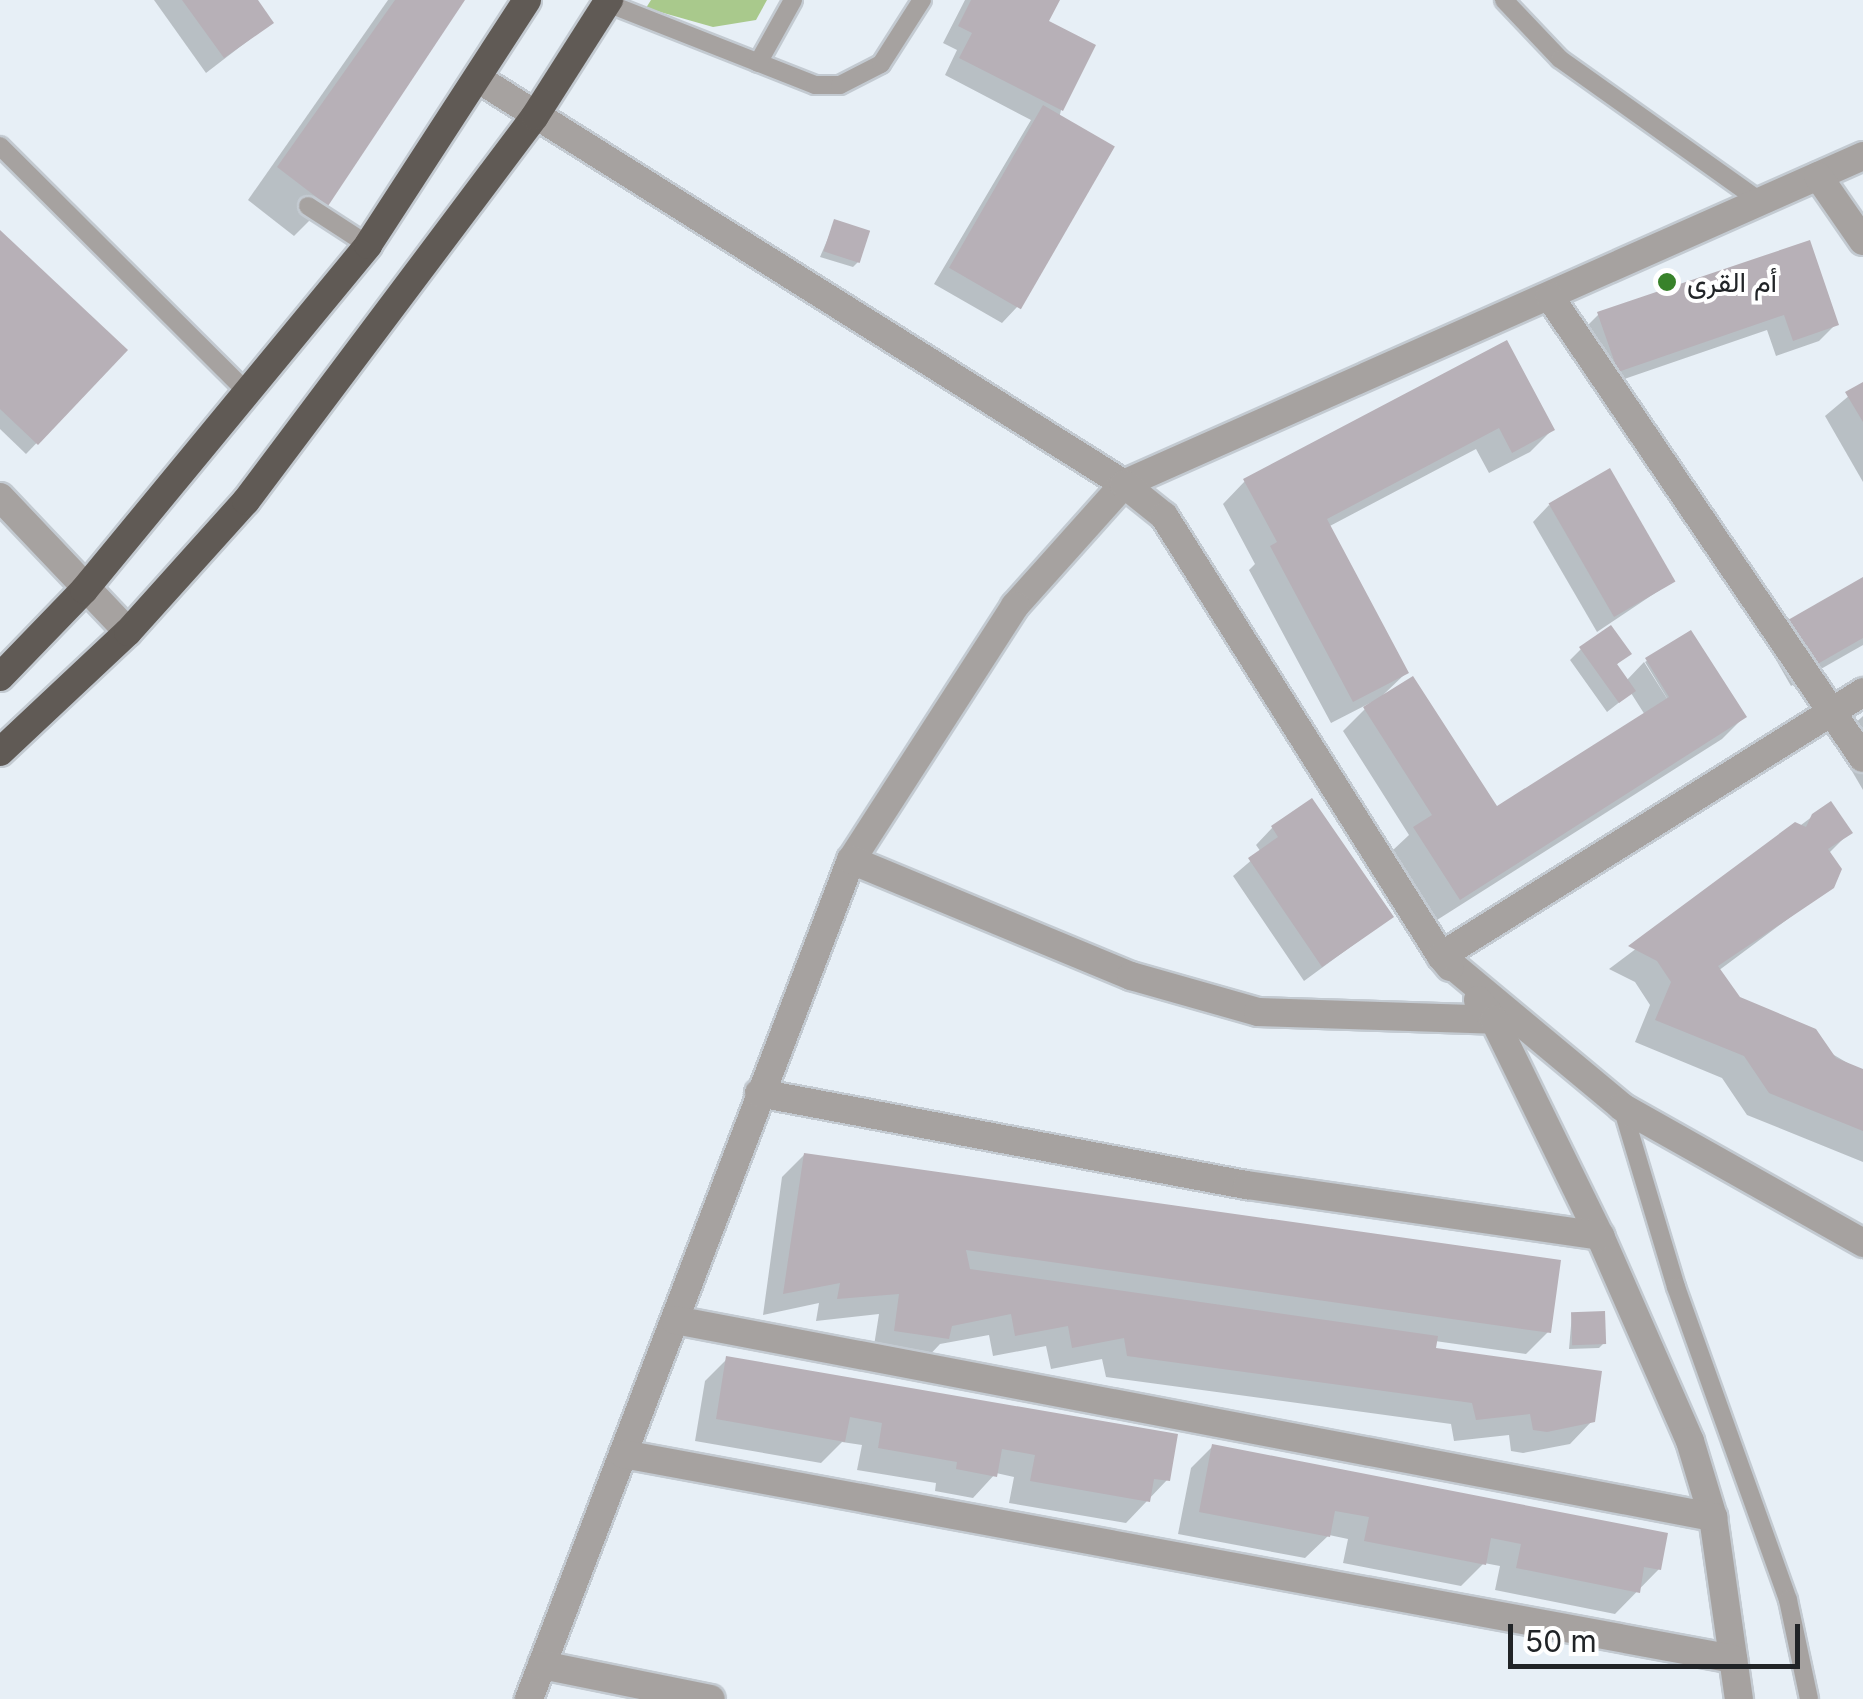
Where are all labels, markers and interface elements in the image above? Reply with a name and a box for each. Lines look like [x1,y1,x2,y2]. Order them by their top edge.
place label: أم القرى [1687,265,1777,299]
marker: أم القرى [1656,271,1678,293]
scale bar [1513,1604,1806,1666]
text: 50 m [1525,1623,1597,1659]

